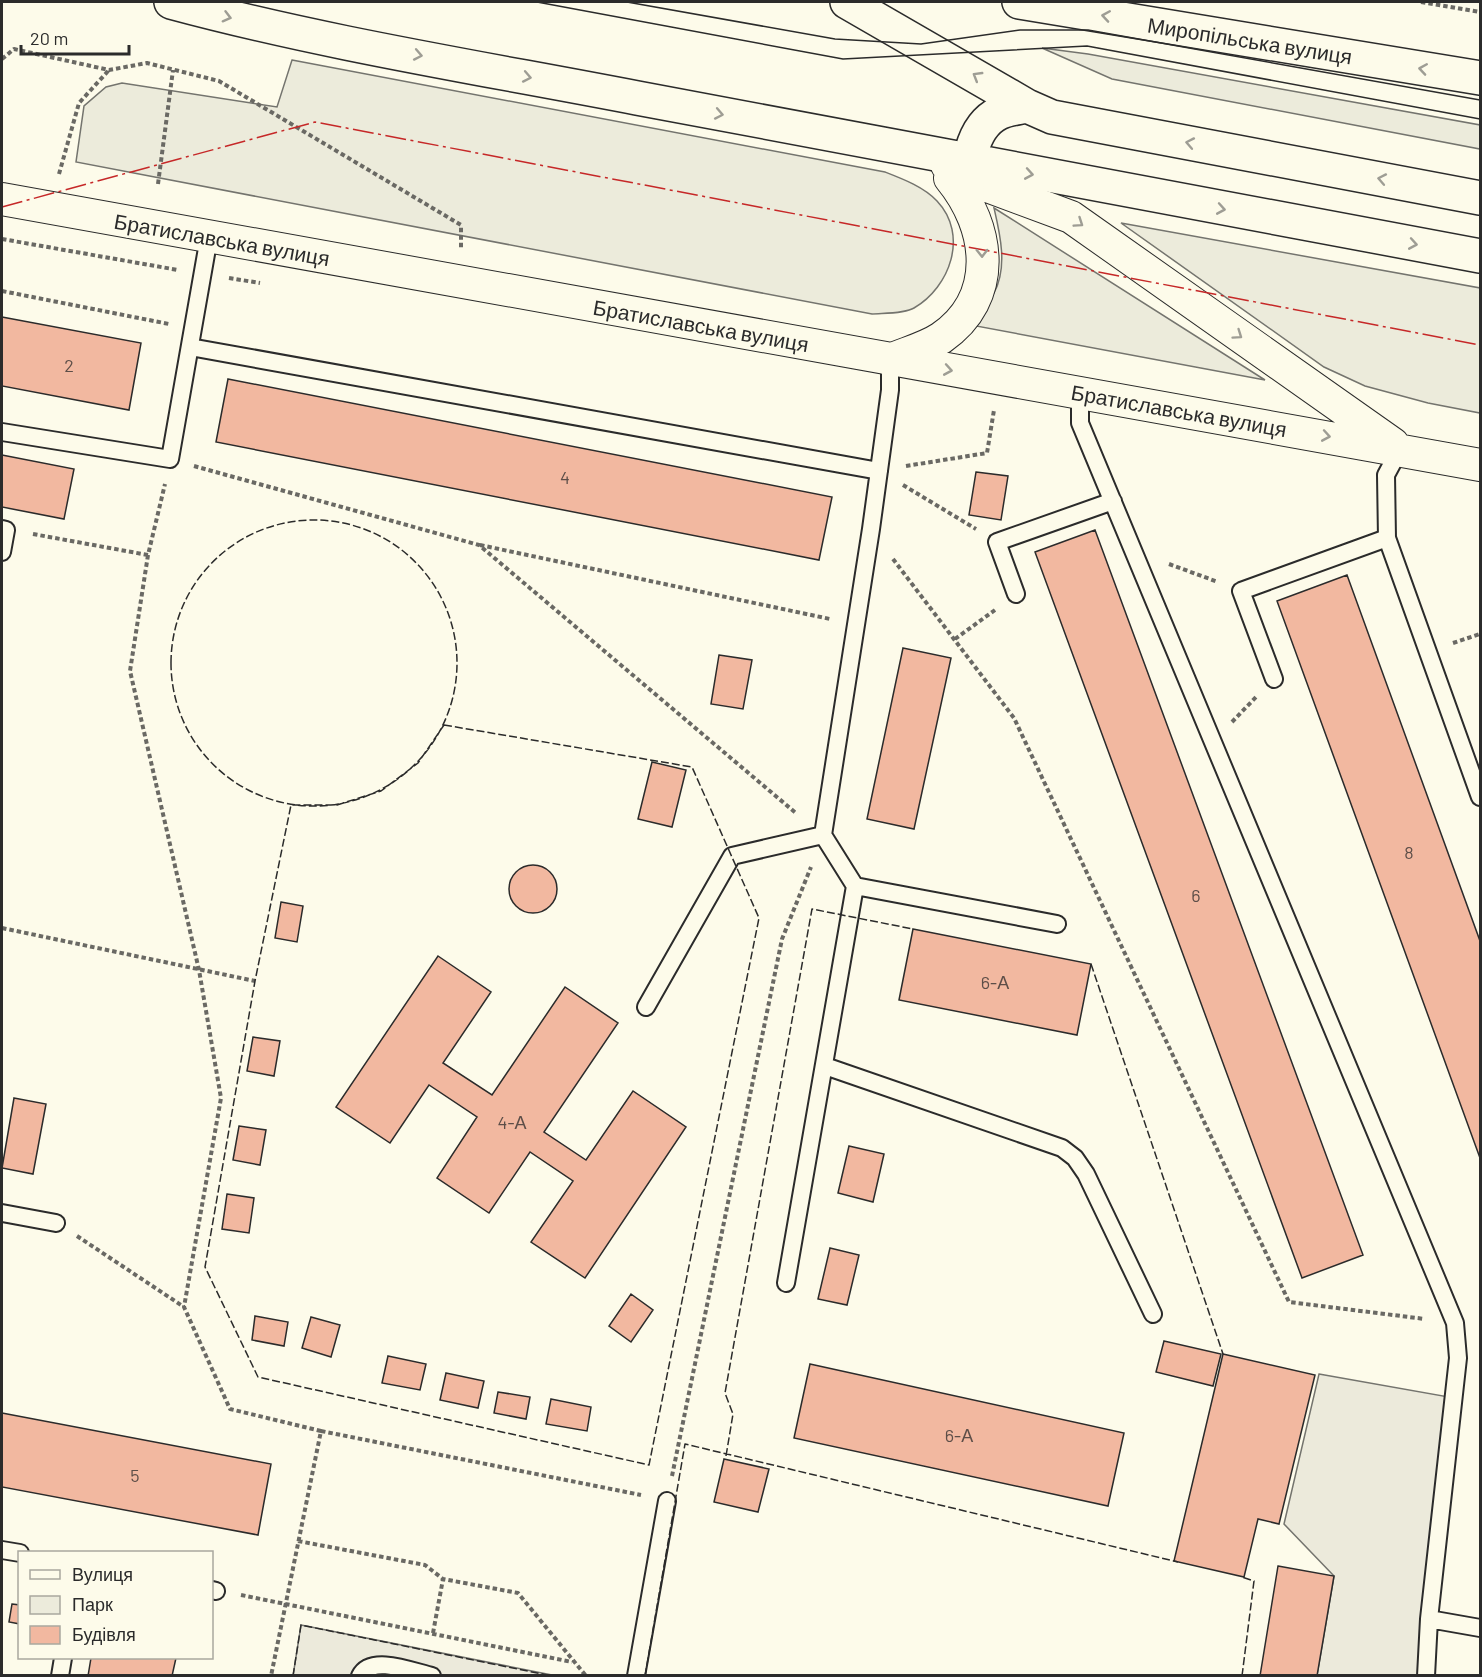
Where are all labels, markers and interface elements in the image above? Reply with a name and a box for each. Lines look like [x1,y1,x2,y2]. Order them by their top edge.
one-way arrow [222,9,232,22]
one-way arrow [1102,10,1112,23]
street label: Миропільська вулиця [1146,11,1354,69]
scale bar [21,18,129,56]
text: 20 m [30,27,68,49]
one-way arrow [413,48,423,61]
one-way arrow [1418,63,1428,76]
one-way arrow [522,70,532,83]
one-way arrow [972,72,983,84]
one-way arrow [713,107,723,120]
one-way arrow [1185,137,1195,150]
one-way arrow [1024,167,1034,180]
one-way arrow [1377,173,1387,186]
one-way arrow [1216,202,1226,215]
street label: Братиславська вулиця [112,208,332,270]
one-way arrow [1072,216,1083,227]
one-way arrow [1408,237,1418,250]
one-way arrow [976,249,988,258]
street label: Братиславська вулиця [591,294,811,356]
one-way arrow [1232,328,1243,339]
house number: 2 [64,354,74,376]
one-way arrow [943,363,953,376]
street label: Братиславська вулиця [1069,379,1289,441]
one-way arrow [1322,429,1331,441]
house number: 4 [560,466,570,488]
house number: 8 [1404,841,1414,863]
house number: 6 [1191,884,1201,906]
house number: 6-А [981,971,1009,993]
house number: 4-А [497,1111,527,1133]
house number: 6-А [945,1424,973,1446]
house number: 5 [130,1464,140,1486]
legend [18,1551,213,1659]
text: Вулиця [72,1563,133,1585]
text: Парк [72,1593,113,1615]
text: Будівля [72,1623,136,1645]

